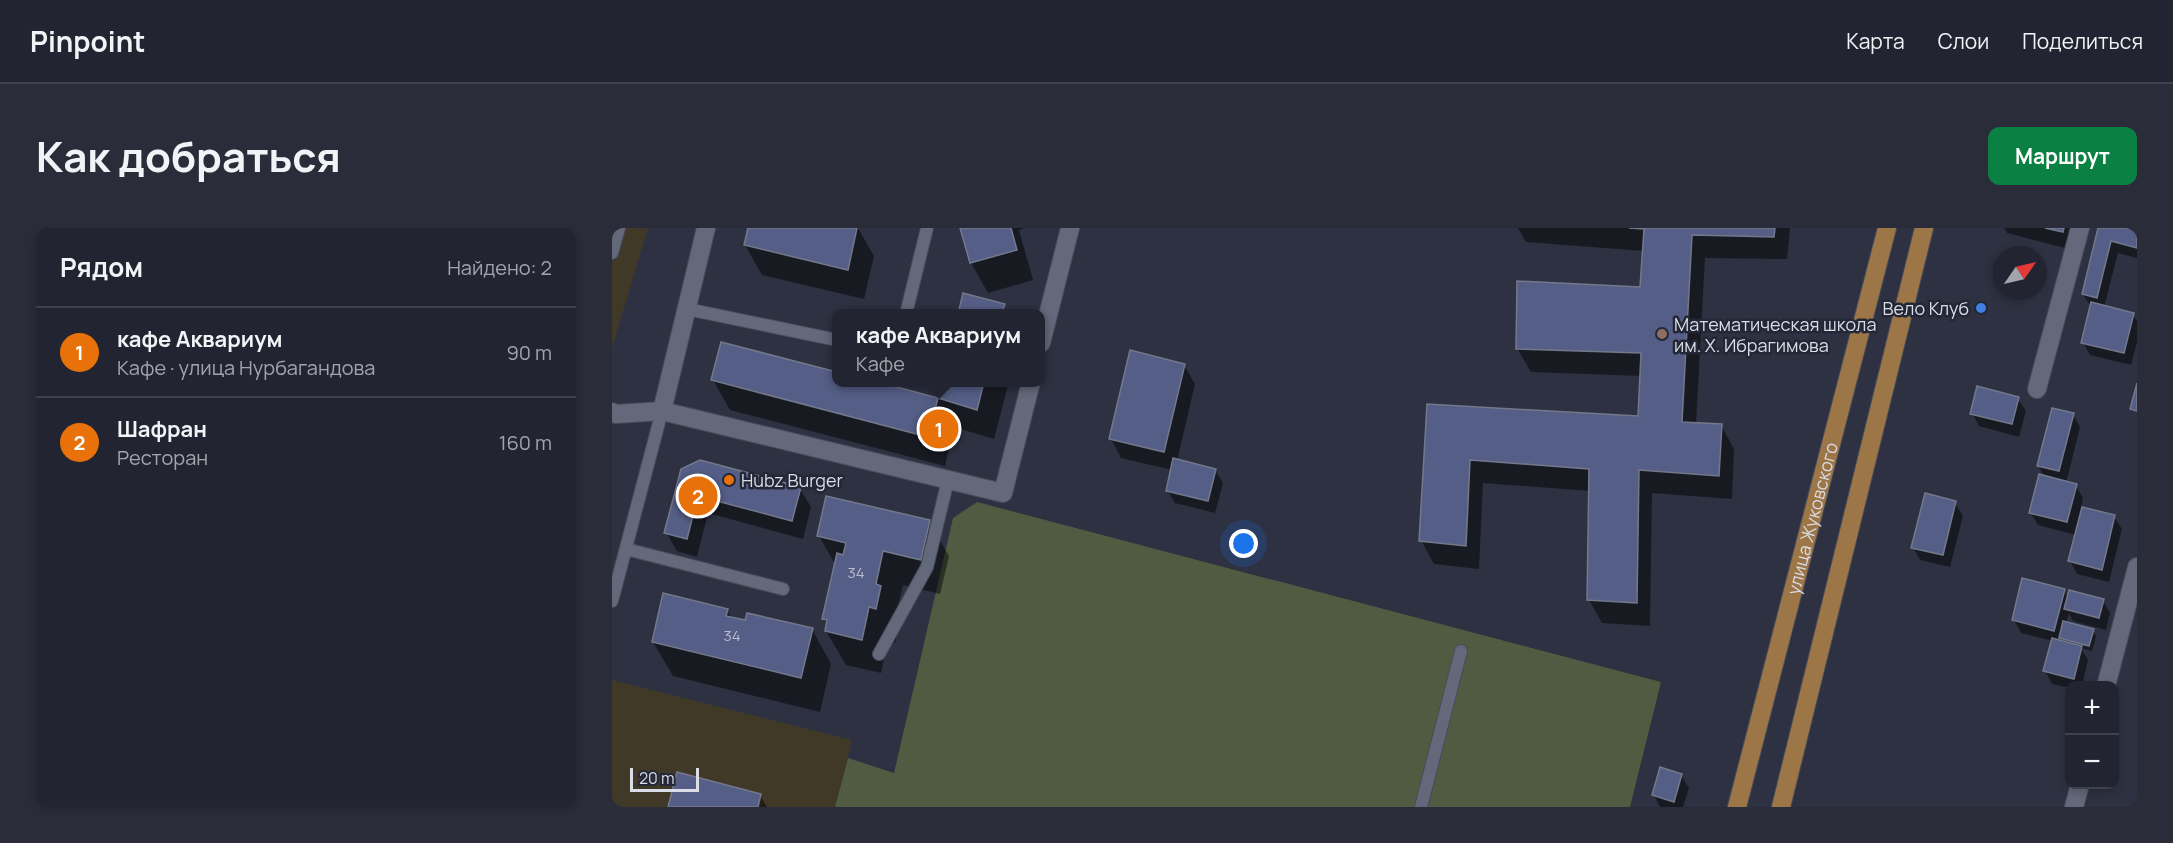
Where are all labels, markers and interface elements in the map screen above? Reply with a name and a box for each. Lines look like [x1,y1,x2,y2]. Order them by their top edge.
text: Pinpoint [30,22,145,60]
text: Карта [1846,27,1905,55]
text: Слои [1938,27,1989,55]
text: Поделиться [2022,27,2143,55]
text: Как добраться [36,127,341,185]
button: Маршрут [1988,127,2137,185]
north arrow [1993,246,2047,300]
text: Рядом [60,249,143,285]
text: Найдено: 2 [447,254,552,281]
place label: Вело Клуб [1883,296,1969,320]
marker: Вело Клуб [1974,301,1988,315]
popup [832,309,1045,387]
place label: Математическая школа им. Х. Ибрагимова [1674,312,1876,357]
text: кафе Аквариум [856,320,1021,350]
text: кафе Аквариум [117,324,282,354]
marker: Математическая школа им. Х. Ибрагимова [1655,327,1669,341]
text: 1 [75,339,84,366]
text: 90 m [506,339,552,366]
text: Кафе [856,350,905,377]
text: Кафе · улица Нурбагандова [117,354,375,381]
pin: 1 [920,406,958,452]
text: Шафран [117,414,207,444]
text: 2 [74,429,85,456]
text: 160 m [499,429,552,456]
street label: улица Жуковского [1780,440,1843,597]
text: Ресторан [117,444,208,471]
place label: Hubz Burger [741,468,843,492]
marker: Hubz Burger [722,473,736,487]
pin: 2 [678,474,718,518]
your location [1229,529,1258,558]
house number: 34 [847,562,865,583]
house number: 34 [723,625,741,646]
map controls [2065,681,2119,789]
button: + [2065,681,2119,735]
button: − [2065,735,2119,789]
scale bar [630,765,699,792]
text: 20 m [639,767,675,789]

